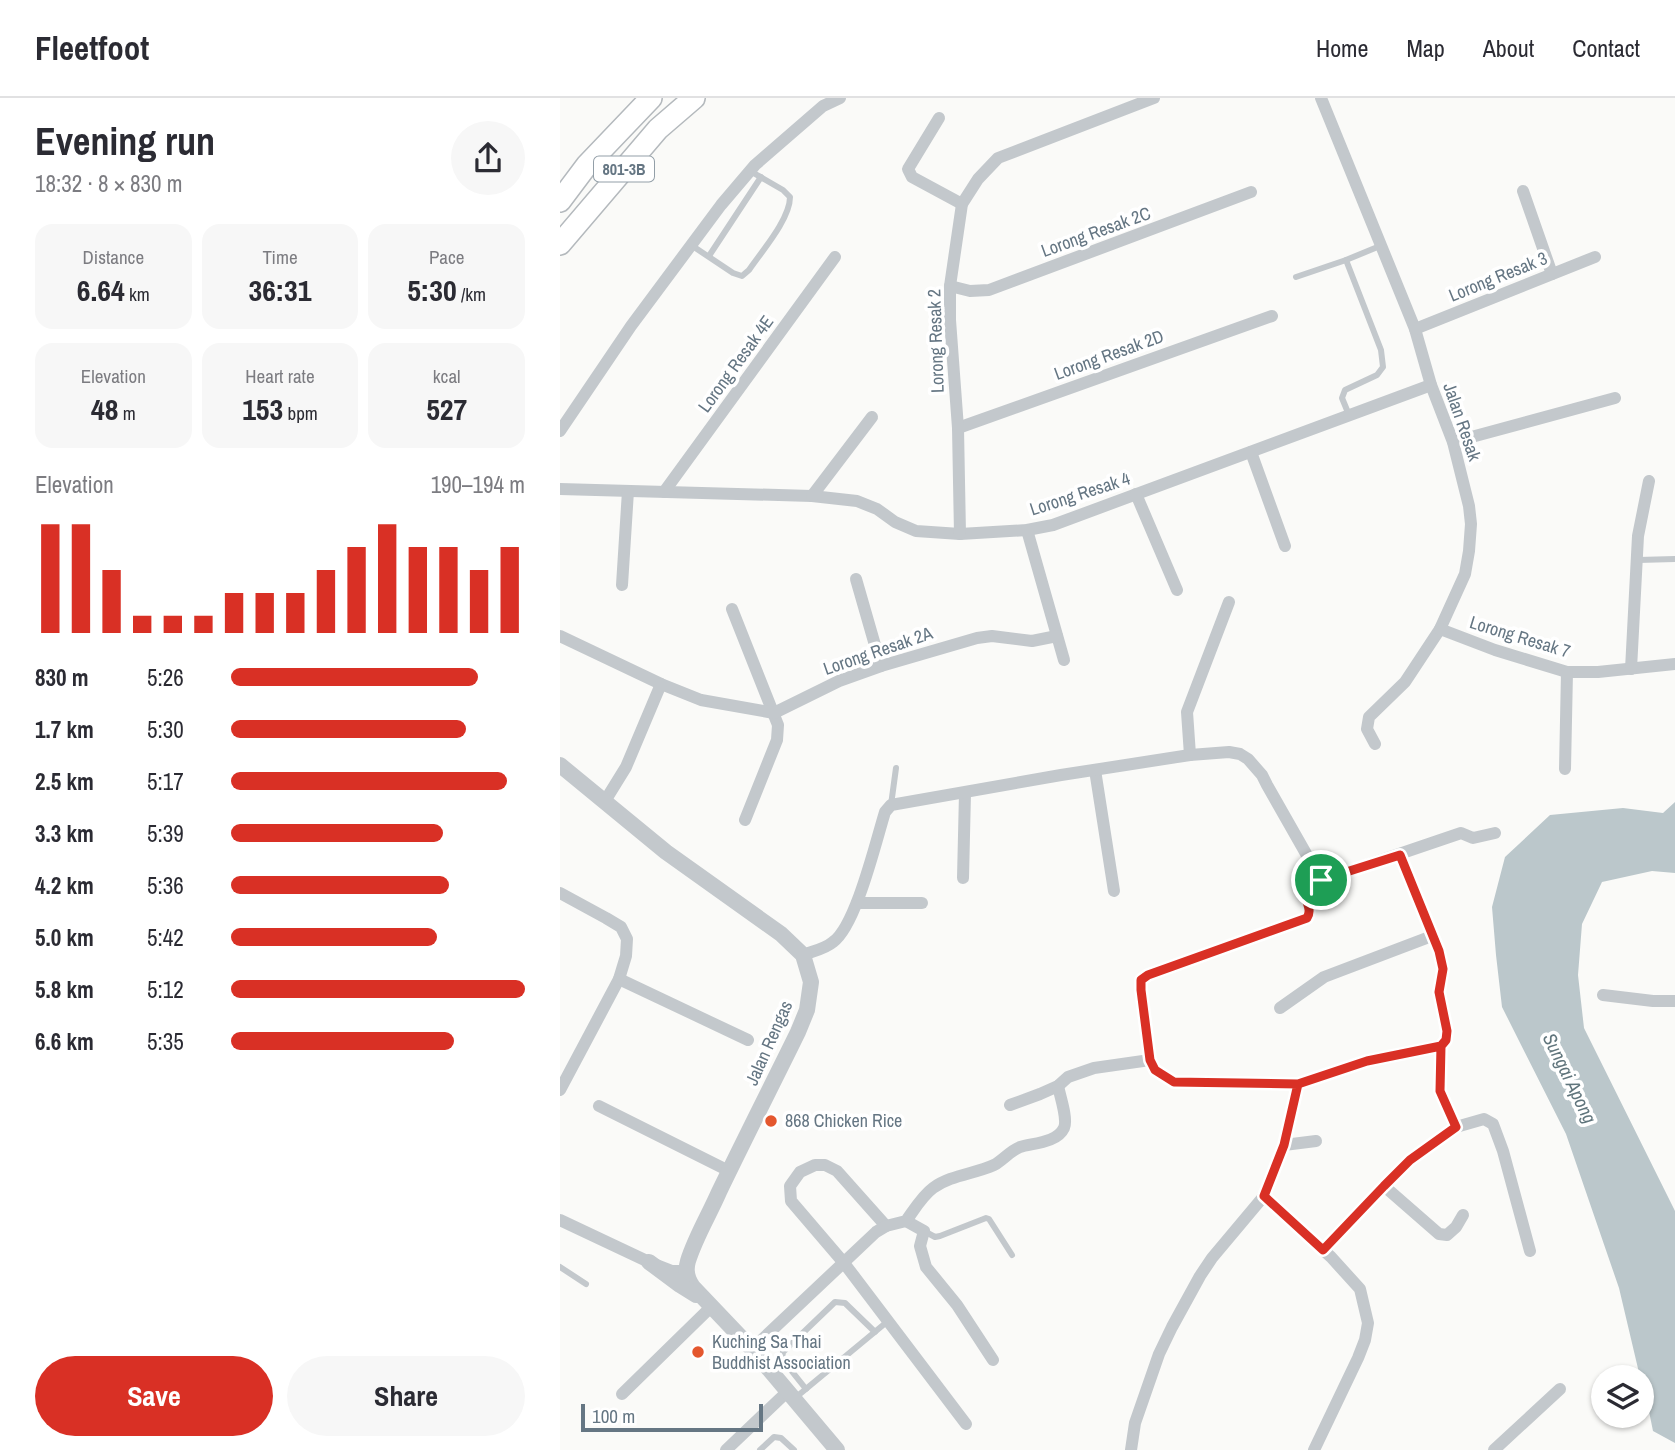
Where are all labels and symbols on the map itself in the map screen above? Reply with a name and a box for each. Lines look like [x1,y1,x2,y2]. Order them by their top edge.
road number: 801-3B [594,156,654,181]
street label: Lorong Resak 2C [1038,200,1154,263]
street label: Lorong Resak 3 [1445,245,1551,308]
street label: Lorong Resak 2 [921,289,950,394]
street label: Lorong Resak 4E [692,310,779,417]
street label: Lorong Resak 2D [1051,323,1167,386]
street label: Jalan Resak [1437,379,1488,465]
street label: Lorong Resak 4 [1026,466,1133,522]
street label: Lorong Resak 7 [1467,609,1574,664]
street label: Lorong Resak 2A [820,620,936,681]
pin [1291,850,1351,910]
street label: Jalan Rengas [739,996,798,1089]
water label: Sungai Apong [1537,1028,1603,1128]
place label: 868 Chicken Rice [785,1108,902,1133]
marker: 868 Chicken Rice [763,1113,779,1129]
place label: Kuching Sa Thai Buddhist Association [712,1329,851,1375]
marker: Kuching Sa Thai Buddhist Association [690,1344,706,1360]
scale bar [581,1401,763,1433]

